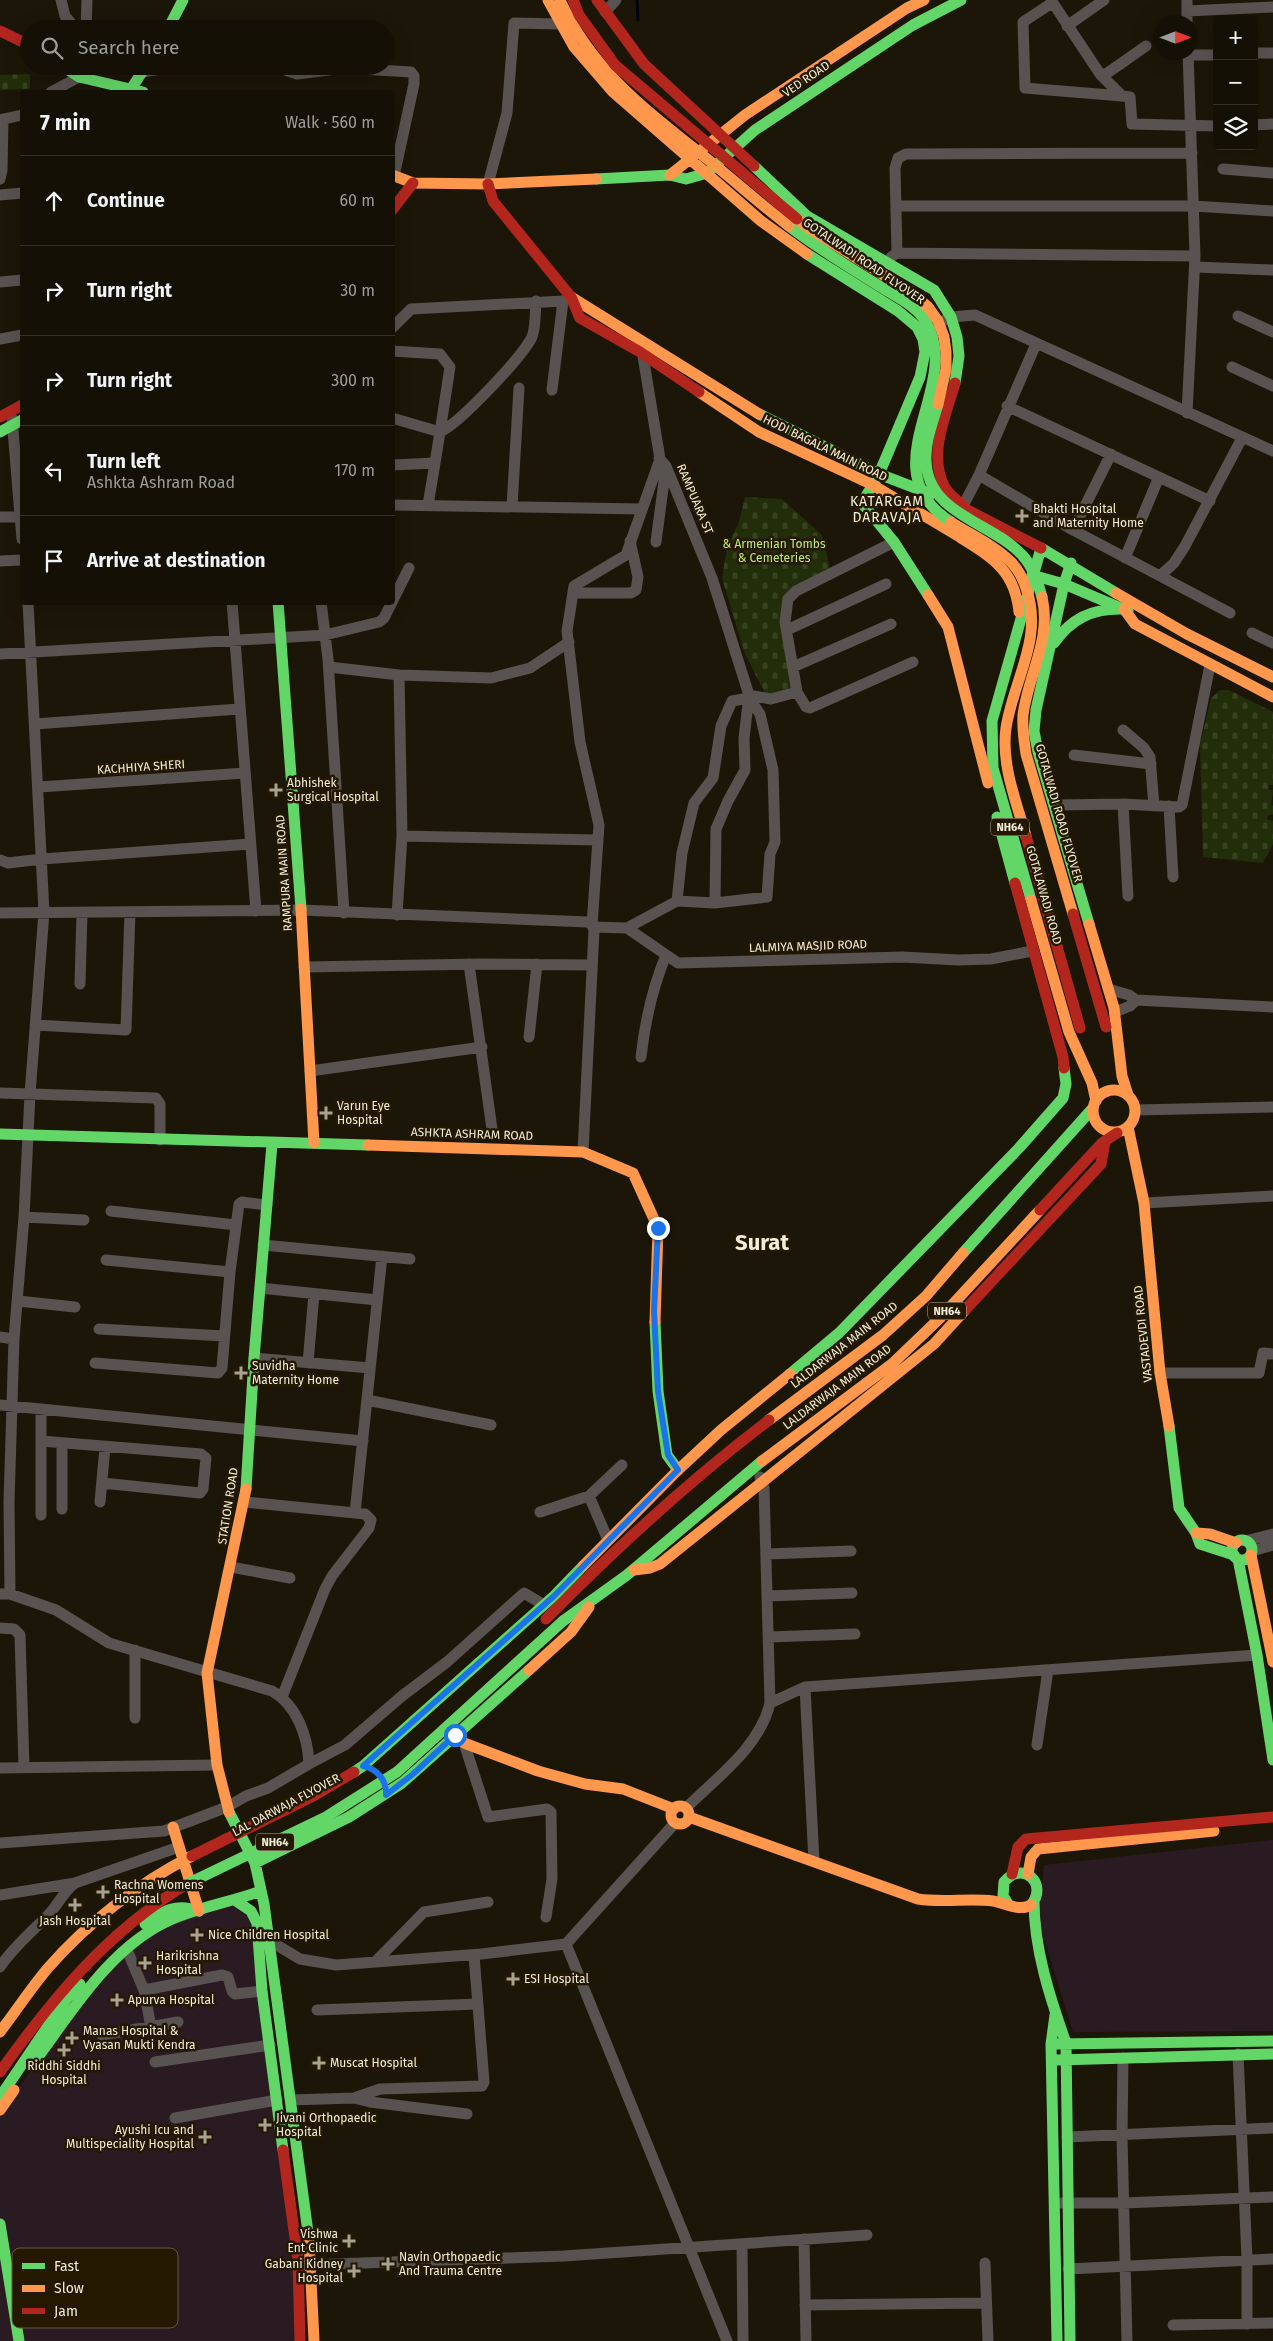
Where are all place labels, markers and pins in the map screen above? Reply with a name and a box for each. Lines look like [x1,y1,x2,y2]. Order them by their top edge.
place label: Bhakti Hospital and Maternity Home [1033,502,1144,530]
marker: Bhakti Hospital and Maternity Home [1015,509,1029,523]
place label: Abhishek Surgical Hospital [287,776,379,804]
marker: Abhishek Surgical Hospital [269,783,283,797]
place label: Varun Eye Hospital [337,1099,390,1127]
marker: Varun Eye Hospital [319,1106,333,1120]
place label: Suvidha Maternity Home [252,1359,339,1387]
marker: Suvidha Maternity Home [234,1366,248,1380]
place label: Rachna Womens Hospital [114,1878,204,1906]
marker: Rachna Womens Hospital [96,1885,110,1899]
marker: Jash Hospital [68,1898,82,1912]
place label: Jash Hospital [39,1914,111,1928]
marker: Nice Children Hospital [190,1928,204,1942]
place label: Nice Children Hospital [208,1928,329,1942]
place label: Harikrishna Hospital [156,1949,219,1977]
marker: Harikrishna Hospital [138,1956,152,1970]
marker: ESI Hospital [506,1972,520,1986]
place label: ESI Hospital [524,1972,590,1986]
marker: Apurva Hospital [110,1993,124,2007]
place label: Apurva Hospital [128,1993,215,2007]
place label: Manas Hospital & Vyasan Mukti Kendra [83,2024,196,2052]
marker: Manas Hospital & Vyasan Mukti Kendra [65,2031,79,2045]
marker: Riddhi Siddhi Hospital [57,2043,71,2057]
marker: Muscat Hospital [312,2056,326,2070]
place label: Muscat Hospital [330,2056,418,2070]
place label: Riddhi Siddhi Hospital [27,2059,101,2087]
place label: Jivani Orthopaedic Hospital [276,2111,377,2139]
marker: Jivani Orthopaedic Hospital [258,2118,272,2132]
place label: Ayushi Icu and Multispeciality Hospital [66,2123,194,2151]
marker: Ayushi Icu and Multispeciality Hospital [198,2130,212,2144]
place label: Vishwa Ent Clinic [288,2227,338,2255]
marker: Vishwa Ent Clinic [342,2234,356,2248]
place label: Navin Orthopaedic And Trauma Centre [399,2250,502,2278]
place label: Gabani Kidney Hospital [265,2257,343,2285]
marker: Navin Orthopaedic And Trauma Centre [381,2257,395,2271]
marker: Gabani Kidney Hospital [347,2264,361,2278]

